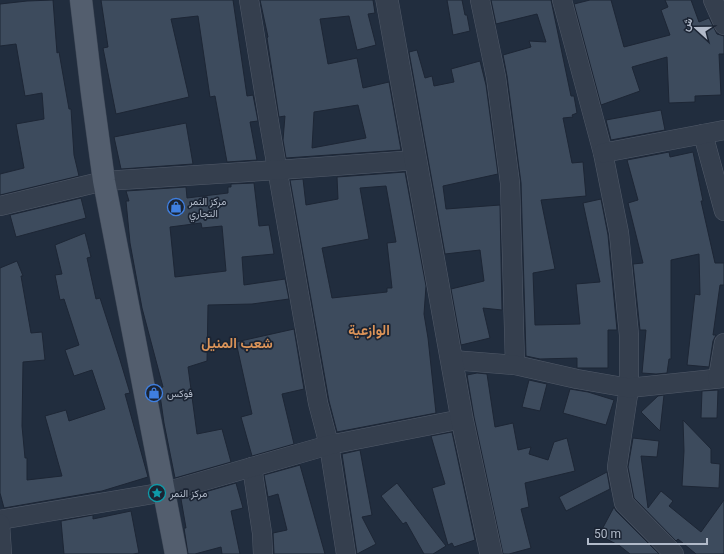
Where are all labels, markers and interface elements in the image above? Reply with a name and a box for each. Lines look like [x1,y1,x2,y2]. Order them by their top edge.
north arrow [676,8,716,48]
text: ش [679,16,696,33]
place label: مركز النمر التجاري [188,196,226,222]
shop icon: مركز النمر التجاري [166,197,186,217]
district label: الوازعية [348,322,390,339]
district label: شعب المنيل [201,335,273,352]
shop icon: فوكس [144,383,164,403]
place label: فوكس [167,388,193,400]
place icon: مركز النمر [147,483,167,503]
place label: مركز النمر [169,488,207,500]
scale bar [588,520,707,546]
text: 50 m [594,527,621,541]

